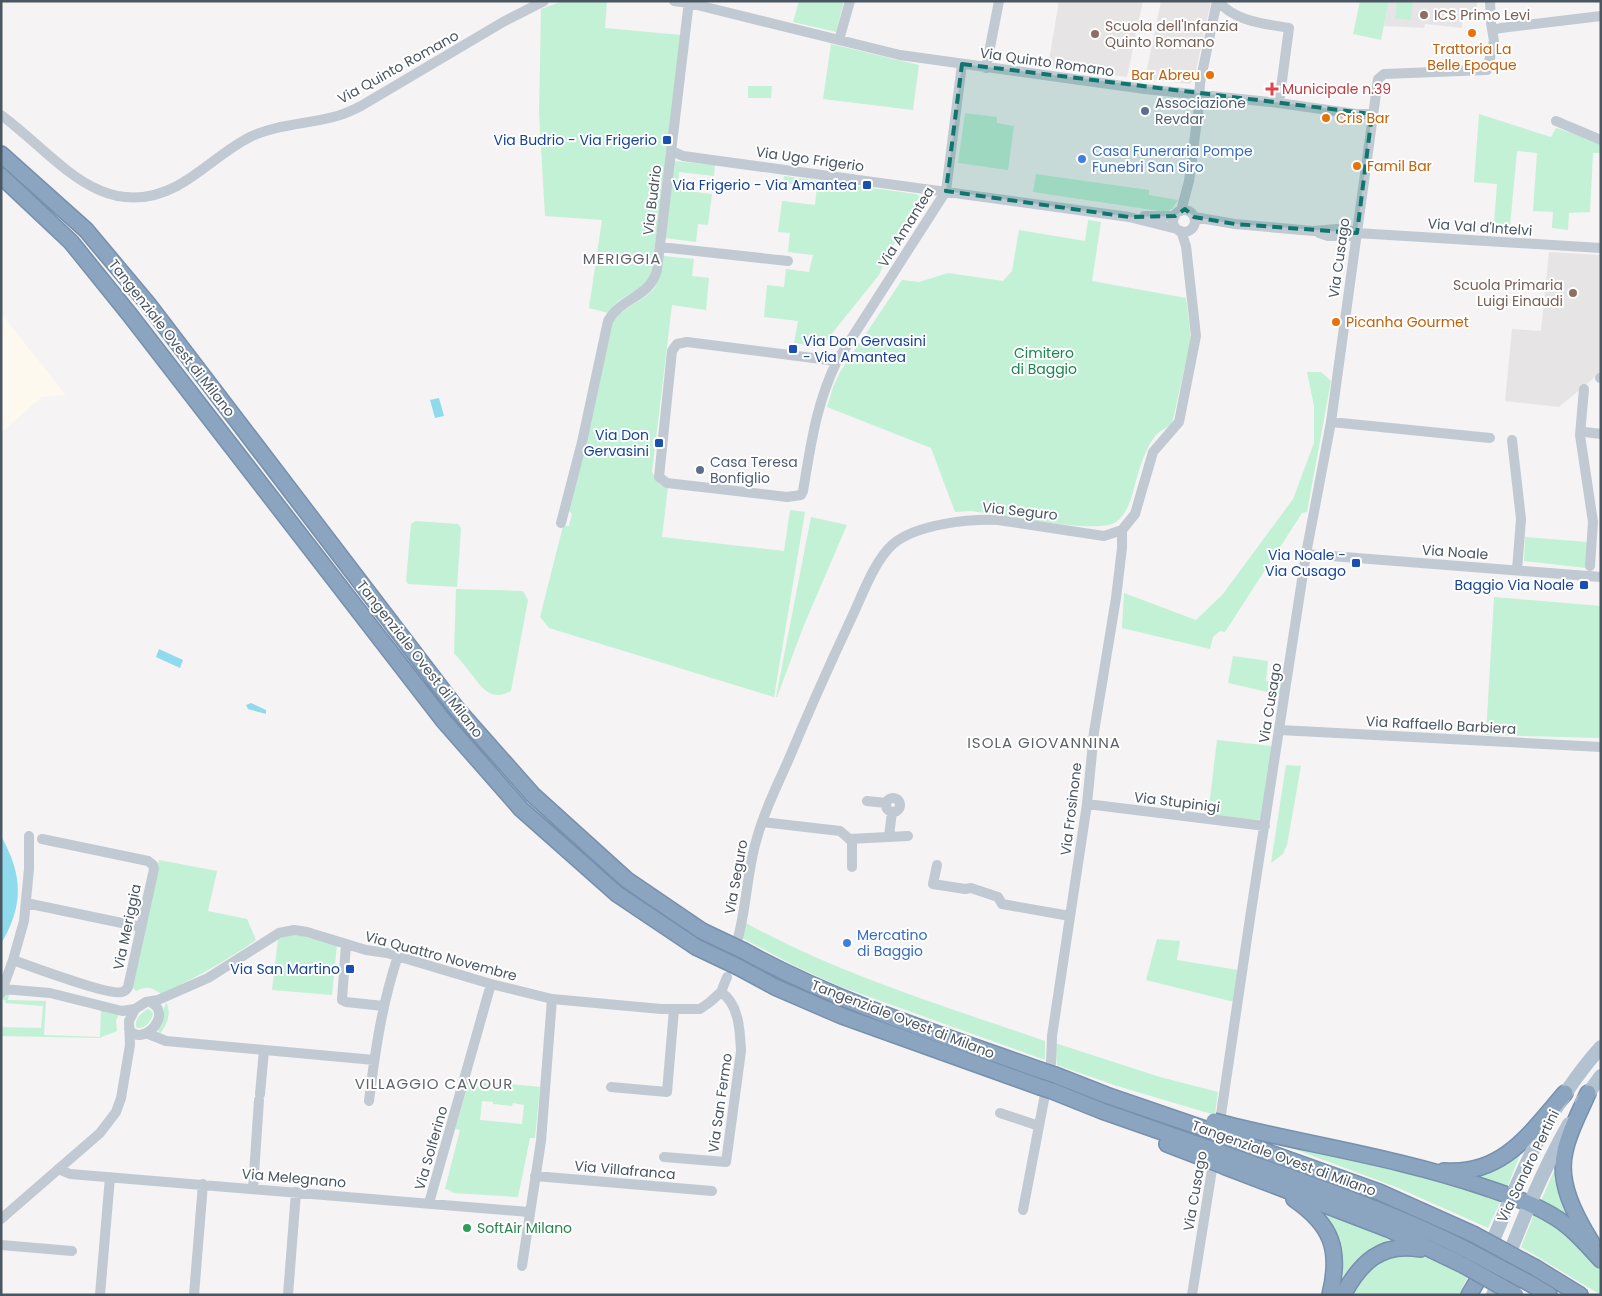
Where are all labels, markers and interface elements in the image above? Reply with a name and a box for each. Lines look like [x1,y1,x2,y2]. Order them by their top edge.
place label: ICS Primo Levi [1434,5,1530,25]
marker: ICS Primo Levi [1418,9,1430,21]
place label: Scuola dell'Infanzia Quinto Romano [1105,16,1238,52]
street label: Via Quinto Romano [334,25,462,109]
marker: Trattoria La Belle Epoque [1466,27,1478,39]
marker: Scuola dell'Infanzia Quinto Romano [1089,28,1101,40]
place label: Trattoria La Belle Epoque [1427,39,1517,75]
street label: Via Quinto Romano [978,43,1116,81]
place label: Bar Abreu [1131,65,1200,85]
marker: Bar Abreu [1204,69,1216,81]
place label: Municipale n.39 [1282,79,1391,99]
marker: Municipale n.39 [1266,83,1278,95]
place label: Associazione Revdar [1155,93,1246,129]
marker: Associazione Revdar [1139,105,1151,117]
place label: Cris Bar [1336,108,1390,128]
marker: Cris Bar [1320,112,1332,124]
place label: Via Budrio - Via Frigerio [493,130,657,150]
marker: Via Budrio - Via Frigerio [661,134,673,146]
street label: Via Ugo Frigerio [755,141,866,177]
place label: Casa Funeraria Pompe Funebri San Siro [1092,141,1253,177]
marker: Casa Funeraria Pompe Funebri San Siro [1076,153,1088,165]
place label: Famil Bar [1367,156,1432,176]
marker: Famil Bar [1351,160,1363,172]
street label: Via Budrio [638,164,666,236]
place label: Via Frigerio - Via Amantea [673,175,857,195]
marker: Via Frigerio - Via Amantea [861,179,873,191]
street label: Via Amantea [873,183,939,271]
street label: Via Val d'Intelvi [1427,213,1533,241]
street label: Via Cusago [1323,216,1355,300]
district label: MERIGGIA [583,248,661,269]
street label: Tangenziale Ovest di Milano [104,255,240,421]
place label: Scuola Primaria Luigi Einaudi [1453,275,1563,311]
marker: Scuola Primaria Luigi Einaudi [1567,287,1579,299]
place label: Picanha Gourmet [1346,312,1469,332]
marker: Picanha Gourmet [1330,316,1342,328]
place label: Via Don Gervasini - Via Amantea [803,331,926,367]
marker: Via Don Gervasini - Via Amantea [787,343,799,355]
park label: Cimitero di Baggio [1011,343,1077,379]
place label: Via Don Gervasini [584,425,649,461]
marker: Via Don Gervasini [653,437,665,449]
place label: Casa Teresa Bonfiglio [710,452,798,488]
marker: Casa Teresa Bonfiglio [694,464,706,476]
street label: Via Seguro [981,497,1059,525]
street label: Via Noale [1421,540,1489,564]
place label: Via Noale - Via Cusago [1265,545,1346,581]
marker: Via Noale - Via Cusago [1350,557,1362,569]
place label: Baggio Via Noale [1454,575,1574,595]
street label: Tangenziale Ovest di Milano [352,576,488,742]
marker: Baggio Via Noale [1578,579,1590,591]
street label: Via Cusago [1254,661,1286,745]
street label: Via Raffaello Barbiera [1365,711,1517,739]
district label: ISOLA GIOVANNINA [967,732,1121,753]
street label: Via Frosinone [1055,761,1087,857]
street label: Via Stupinigi [1133,787,1221,817]
street label: Via Seguro [720,838,752,916]
street label: Via Meriggia [108,882,146,972]
place label: Mercatino di Baggio [857,925,927,961]
street label: Via Quattro Novembre [363,926,520,986]
marker: Mercatino di Baggio [841,937,853,949]
place label: Via San Martino [230,959,340,979]
marker: Via San Martino [344,963,356,975]
street label: Tangenziale Ovest di Milano [808,975,998,1063]
street label: Via San Fermo [703,1052,737,1154]
district label: VILLAGGIO CAVOUR [355,1073,513,1094]
street label: Via Solferino [409,1104,453,1192]
street label: Via Sandro Pertini [1492,1106,1564,1226]
street label: Tangenziale Ovest di Milano [1189,1115,1379,1201]
street label: Via Cusago [1178,1149,1212,1233]
street label: Via Villafranca [574,1156,676,1184]
street label: Via Melegnano [241,1163,347,1193]
place label: SoftAir Milano [477,1218,572,1238]
marker: SoftAir Milano [461,1222,473,1234]

